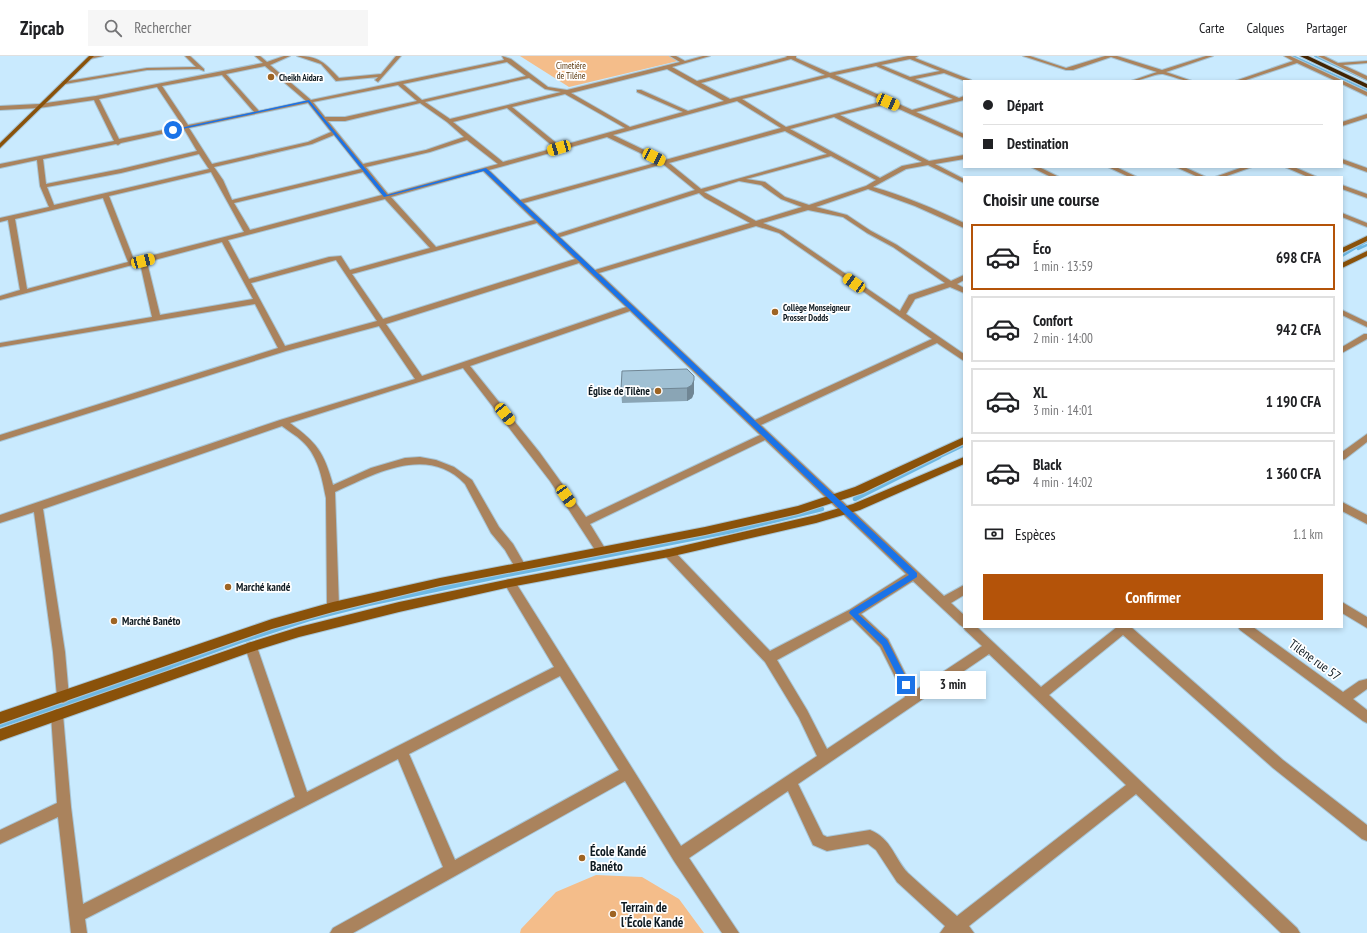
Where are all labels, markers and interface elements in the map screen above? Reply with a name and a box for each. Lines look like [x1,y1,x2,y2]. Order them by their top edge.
search box [88,10,368,46]
text: Zipcab [20,16,64,40]
icon: search [102,17,124,39]
text: Rechercher [134,18,191,37]
text: Carte [1199,19,1224,37]
text: Calques [1246,19,1284,37]
text: Partager [1306,19,1347,37]
park label: Cimetiére de Tiléne [556,60,586,81]
marker: Cheikh Aidara [266,72,276,82]
place label: Cheikh Aidara [279,72,323,83]
car [875,92,901,112]
text: Départ [1007,96,1043,115]
route start [164,121,182,139]
text: Destination [1007,134,1069,153]
car [546,139,572,157]
car [641,146,667,168]
text: Choisir une course [983,188,1100,211]
icon: car [985,239,1021,275]
text: Éco [1033,239,1051,258]
text: 698 CFA [1276,248,1321,267]
car [130,252,156,270]
text: 1 min · 13:59 [1033,258,1093,275]
car [841,271,867,295]
place label: Collège Monseigneur Prosser Dodds [783,302,851,323]
marker: Collège Monseigneur Prosser Dodds [770,307,780,317]
icon: car [985,311,1021,347]
text: Confort [1033,311,1073,330]
text: 942 CFA [1276,320,1321,339]
text: 2 min · 14:00 [1033,330,1093,347]
icon: car [985,383,1021,419]
text: XL [1033,383,1047,402]
place label: Église de Tilène [588,384,650,398]
marker: Église de Tilène [653,386,663,396]
text: 1 190 CFA [1266,392,1321,411]
car [493,401,517,427]
text: 3 min · 14:01 [1033,402,1093,419]
icon: car [985,455,1021,491]
text: Black [1033,455,1062,474]
text: 1 360 CFA [1266,464,1321,483]
text: 4 min · 14:02 [1033,474,1093,491]
car [554,483,578,509]
icon: cash [983,523,1005,545]
text: Espèces [1015,525,1055,544]
text: 1.1 km [1293,526,1323,543]
button: Confirmer [983,574,1323,620]
place label: Marché kandé [236,580,291,594]
marker: Marché kandé [223,582,233,592]
place label: Marché Banéto [122,614,181,628]
marker: Marché Banéto [109,616,119,626]
street label: Tilène rue 57 [1286,636,1344,685]
callout: 3 min [920,671,986,699]
route end [897,676,915,694]
text: 3 min [940,676,966,693]
place label: École Kandé Banéto [590,843,647,875]
marker: École Kandé Banéto [577,853,587,863]
place label: Terrain de l'École Kandé [621,899,684,931]
marker: Terrain de l'École Kandé [608,909,618,919]

